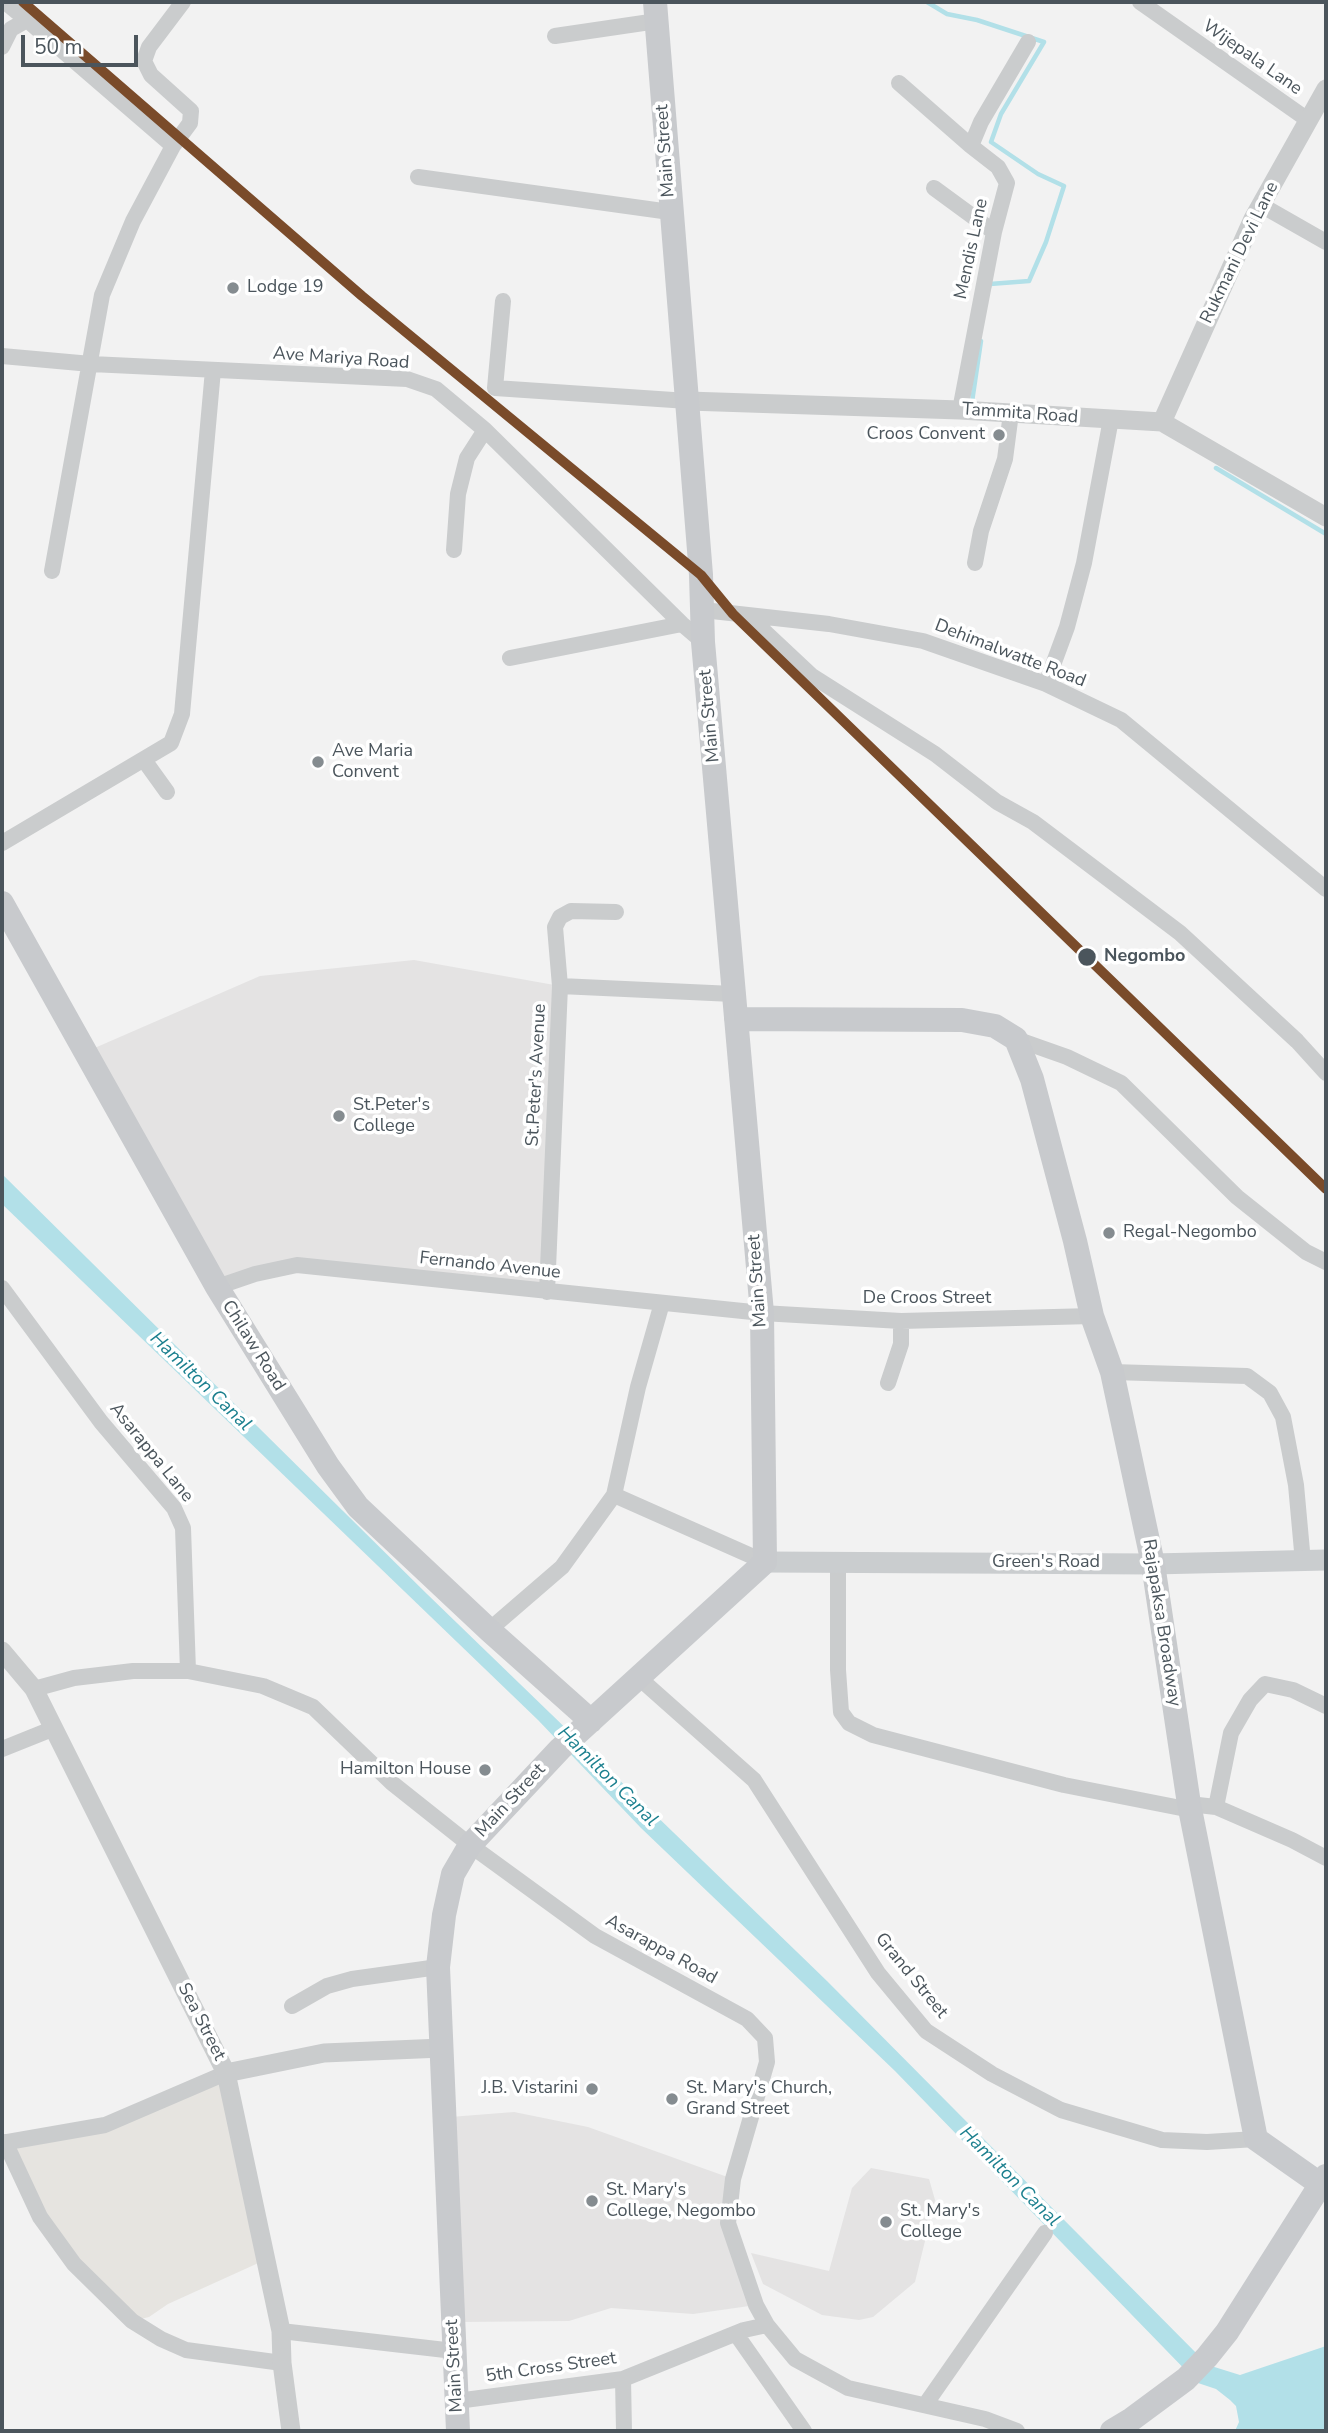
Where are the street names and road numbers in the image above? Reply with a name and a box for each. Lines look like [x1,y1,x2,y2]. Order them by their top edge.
street label: Wijepala Lane [1198,16,1306,100]
street label: Main Street [652,104,680,198]
street label: Rukmani Devi Lane [1196,179,1284,327]
street label: Mendis Lane [951,197,993,301]
street label: Ave Mariya Road [272,343,410,375]
street label: Tammita Road [961,399,1079,429]
street label: Dehimalwatte Road [931,615,1089,693]
street label: Main Street [695,669,725,763]
street label: St.Peter's Avenue [522,1003,552,1147]
street label: Main Street [744,1234,772,1328]
street label: Fernando Avenue [418,1248,562,1284]
street label: De Croos Street [863,1288,991,1310]
street label: Chilaw Road [217,1297,289,1395]
street label: Asarappa Lane [104,1399,198,1507]
street label: Rajapaksa Broadway [1137,1538,1185,1708]
street label: Green's Road [992,1552,1100,1574]
street label: Main Street [471,1760,551,1842]
street label: Asarappa Road [601,1910,721,1990]
street label: Grand Street [870,1929,952,2023]
street label: Sea Street [172,1980,230,2064]
street label: Main Street [442,2319,468,2413]
street label: 5th Cross Street [484,2348,618,2388]

